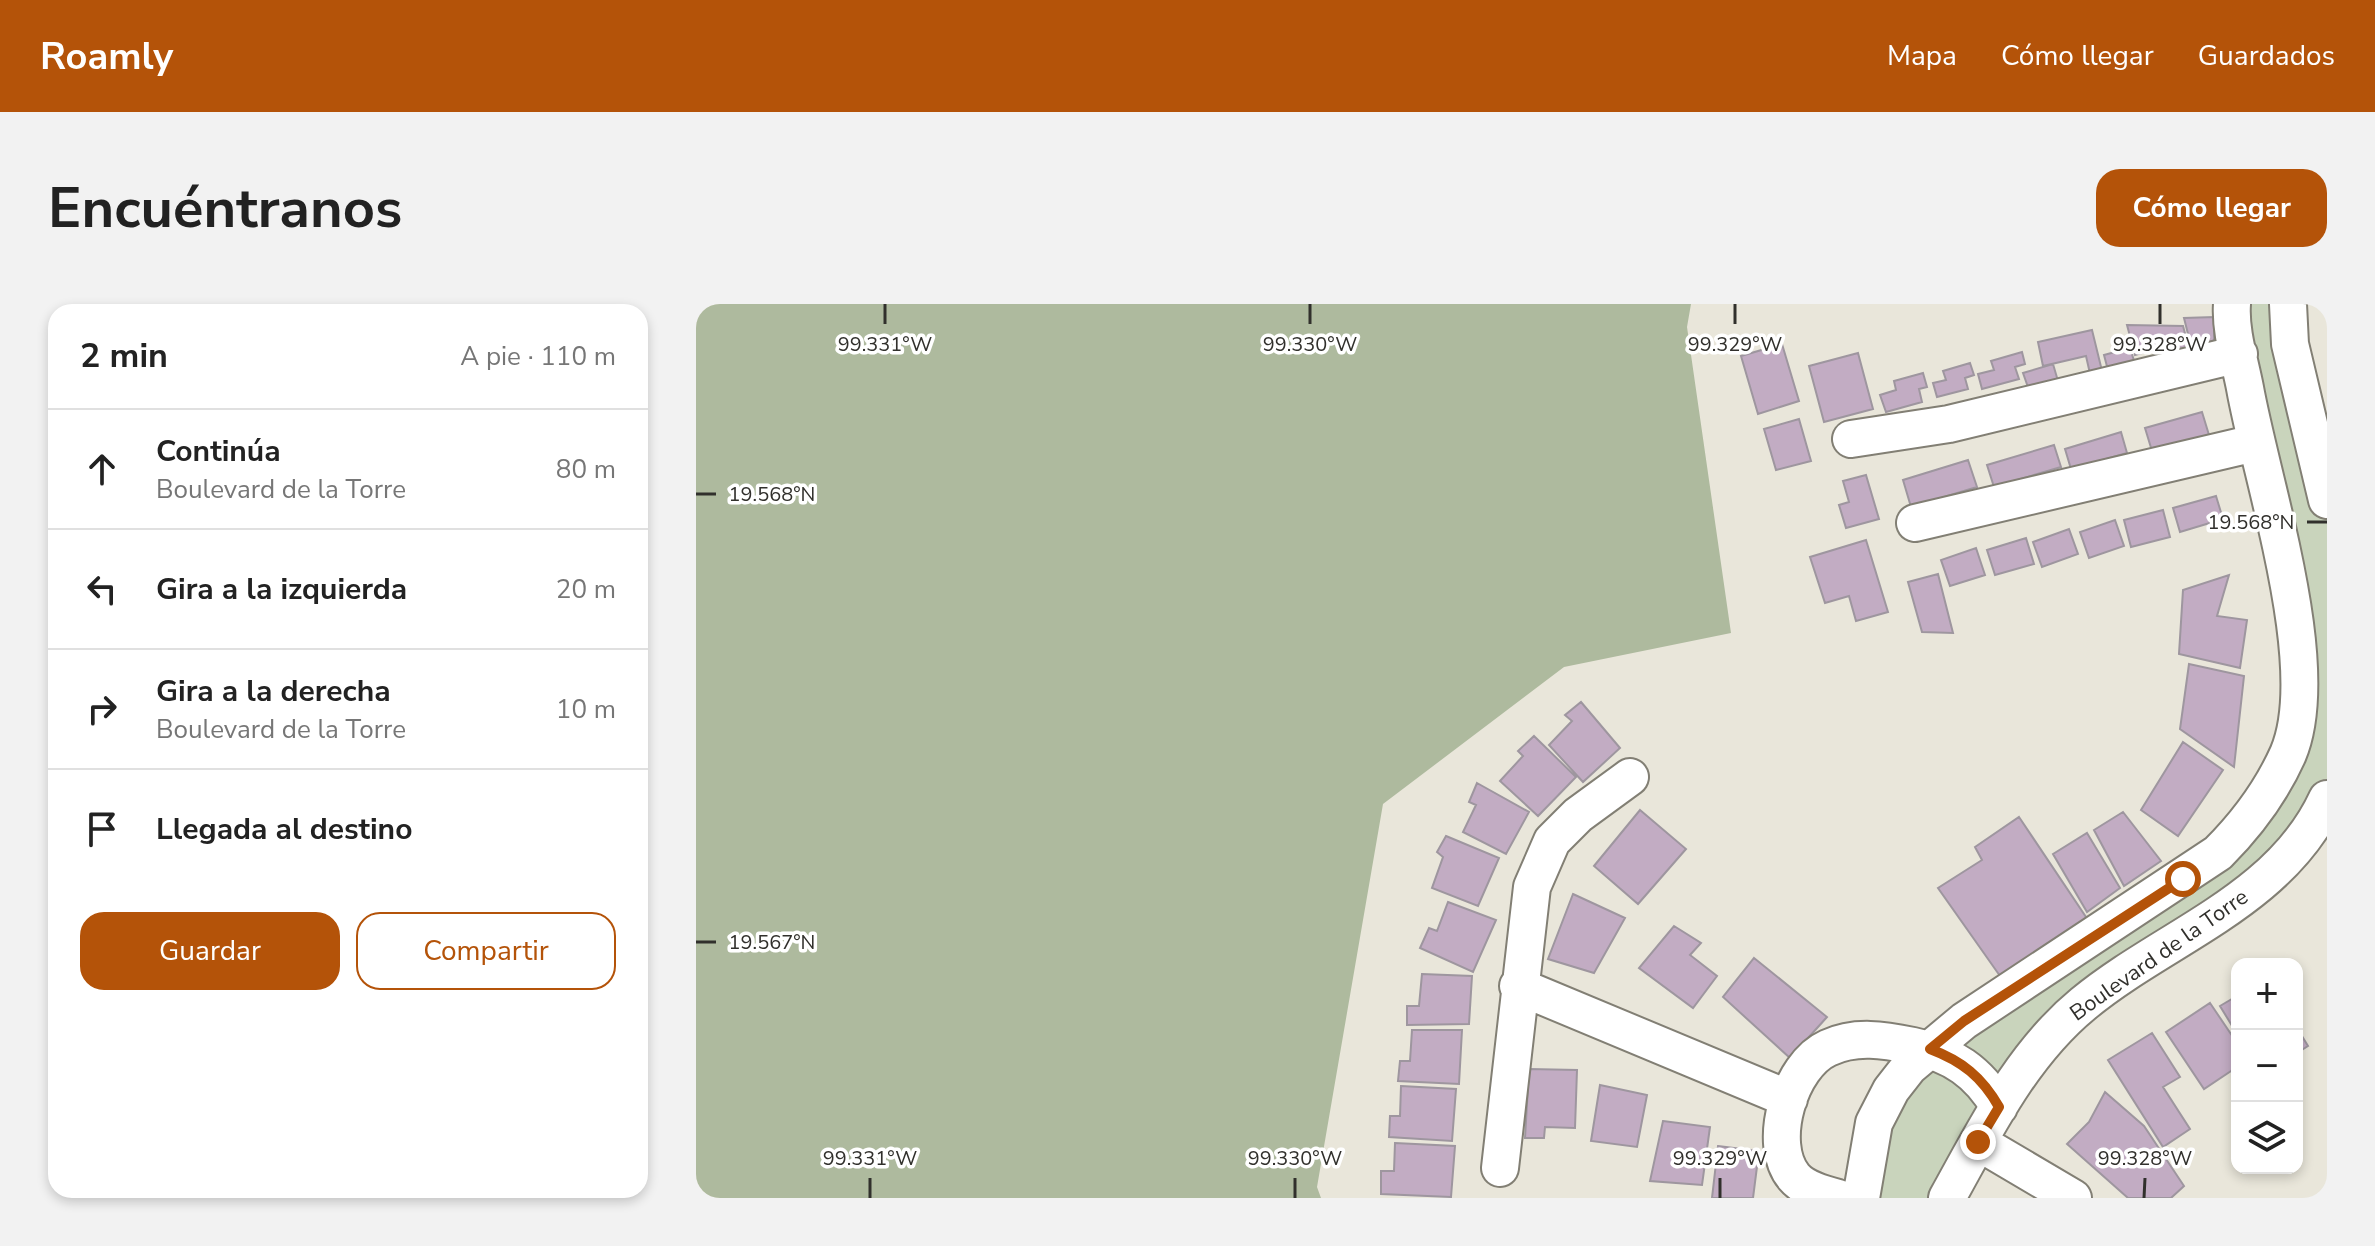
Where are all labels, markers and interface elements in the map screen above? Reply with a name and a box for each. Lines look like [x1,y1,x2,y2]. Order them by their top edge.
text: Roamly [40,31,173,82]
text: Mapa [1887,37,1957,75]
text: Cómo llegar [2001,37,2154,75]
text: Guardados [2198,37,2335,75]
button: Cómo llegar [2096,169,2327,247]
text: Encuéntranos [48,170,402,247]
text: 99.331°W [838,331,932,358]
text: 99.330°W [1263,331,1357,358]
text: 99.329°W [1688,331,1782,358]
text: 99.328°W [2113,331,2207,358]
text: 2 min [80,333,168,379]
text: A pie · 110 m [460,339,616,374]
text: Continúa [156,431,281,472]
icon: ahead [80,447,124,491]
text: 80 m [556,452,616,487]
text: Boulevard de la Torre [156,472,406,507]
text: 19.568°N [729,481,815,508]
text: 19.568°N [2208,509,2294,536]
icon: left [80,567,124,611]
text: Gira a la izquierda [156,569,407,610]
text: 20 m [556,572,616,607]
text: Gira a la derecha [156,671,391,712]
icon: right [80,687,124,731]
text: 10 m [556,692,616,727]
text: Boulevard de la Torre [156,712,406,747]
icon: arrive [80,807,124,851]
text: Llegada al destino [156,809,412,850]
route start [2165,861,2201,897]
street label: Boulevard de la Torre [2064,882,2254,1028]
button: Guardar [80,912,340,990]
button: Compartir [356,912,616,990]
text: 19.567°N [729,929,815,956]
map controls [2231,958,2303,1174]
button: + [2231,958,2303,1030]
button: − [2231,1030,2303,1102]
button: layers [2231,1102,2303,1174]
route end [1960,1124,1996,1160]
text: 99.331°W [823,1145,917,1172]
text: 99.330°W [1248,1145,1342,1172]
text: 99.329°W [1673,1145,1767,1172]
text: 99.328°W [2098,1145,2192,1172]

